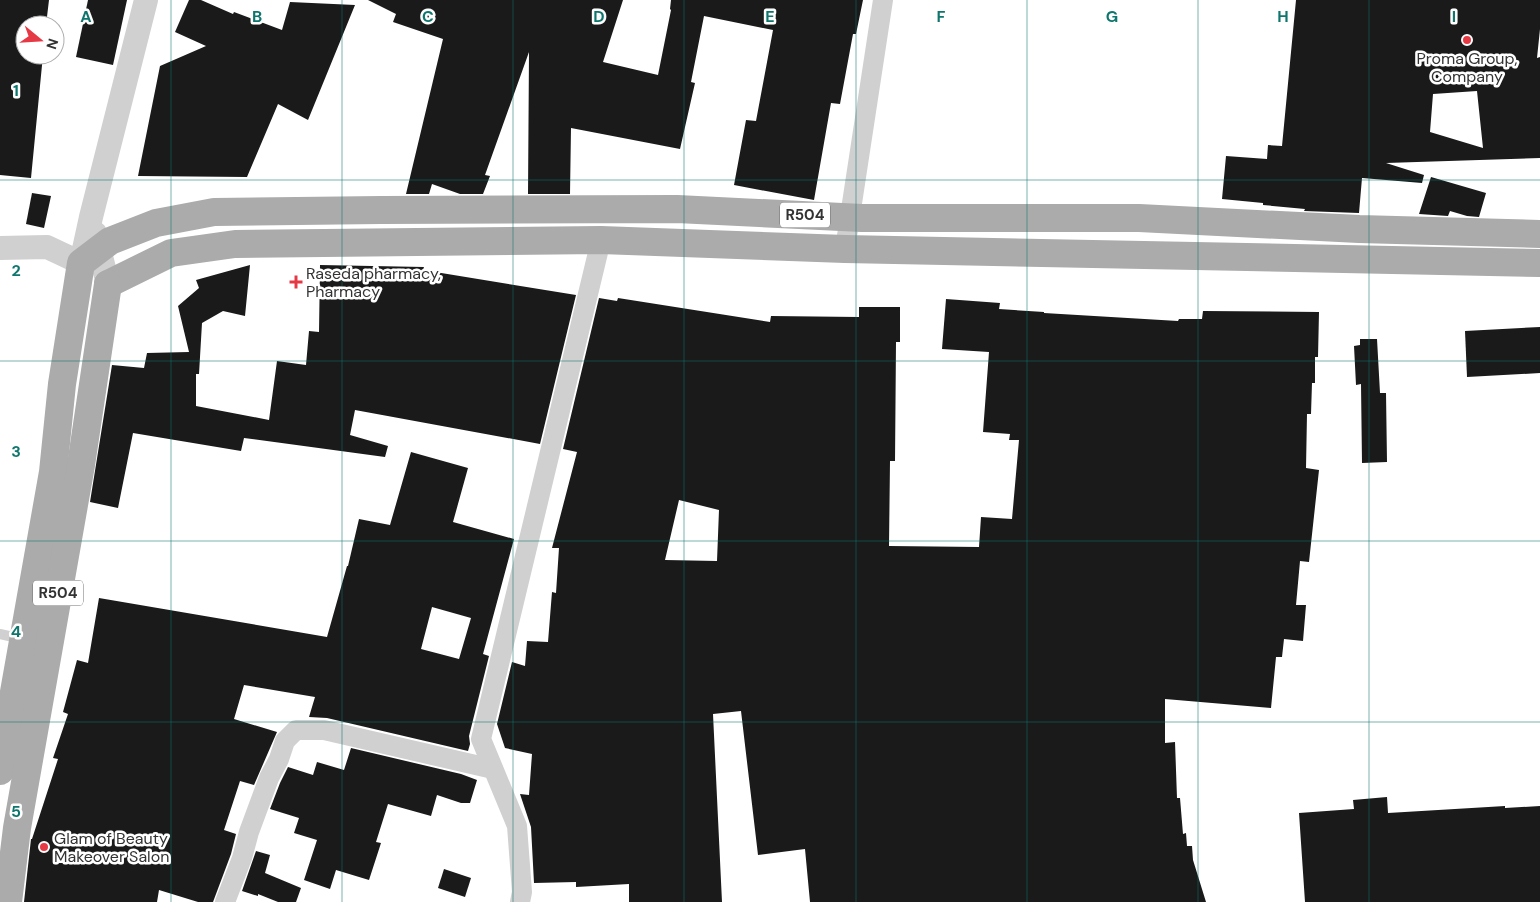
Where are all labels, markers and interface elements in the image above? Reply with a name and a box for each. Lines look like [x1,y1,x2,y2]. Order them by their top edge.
text: A [80,6,92,27]
text: B [252,6,262,27]
text: C [422,6,434,27]
text: D [593,6,605,27]
text: E [765,6,775,27]
text: F [937,6,946,27]
text: G [1106,6,1118,27]
text: H [1277,6,1289,27]
text: I [1452,6,1456,27]
north arrow [15,15,65,65]
marker: Proma Group, Company [1461,34,1473,46]
text: N [42,36,63,52]
place label: Proma Group, Company [1417,48,1518,87]
text: 1 [13,80,19,101]
road number: R504 [780,202,830,228]
text: 2 [11,260,21,281]
place label: Raseda pharmacy, Pharmacy [306,263,441,302]
marker: Raseda pharmacy, Pharmacy [290,276,302,288]
text: 3 [11,441,21,462]
road number: R504 [33,580,83,606]
text: 4 [11,621,21,642]
text: 5 [11,801,21,822]
place label: Glam of Beauty Makeover Salon [54,828,169,867]
marker: Glam of Beauty Makeover Salon [38,841,50,853]

